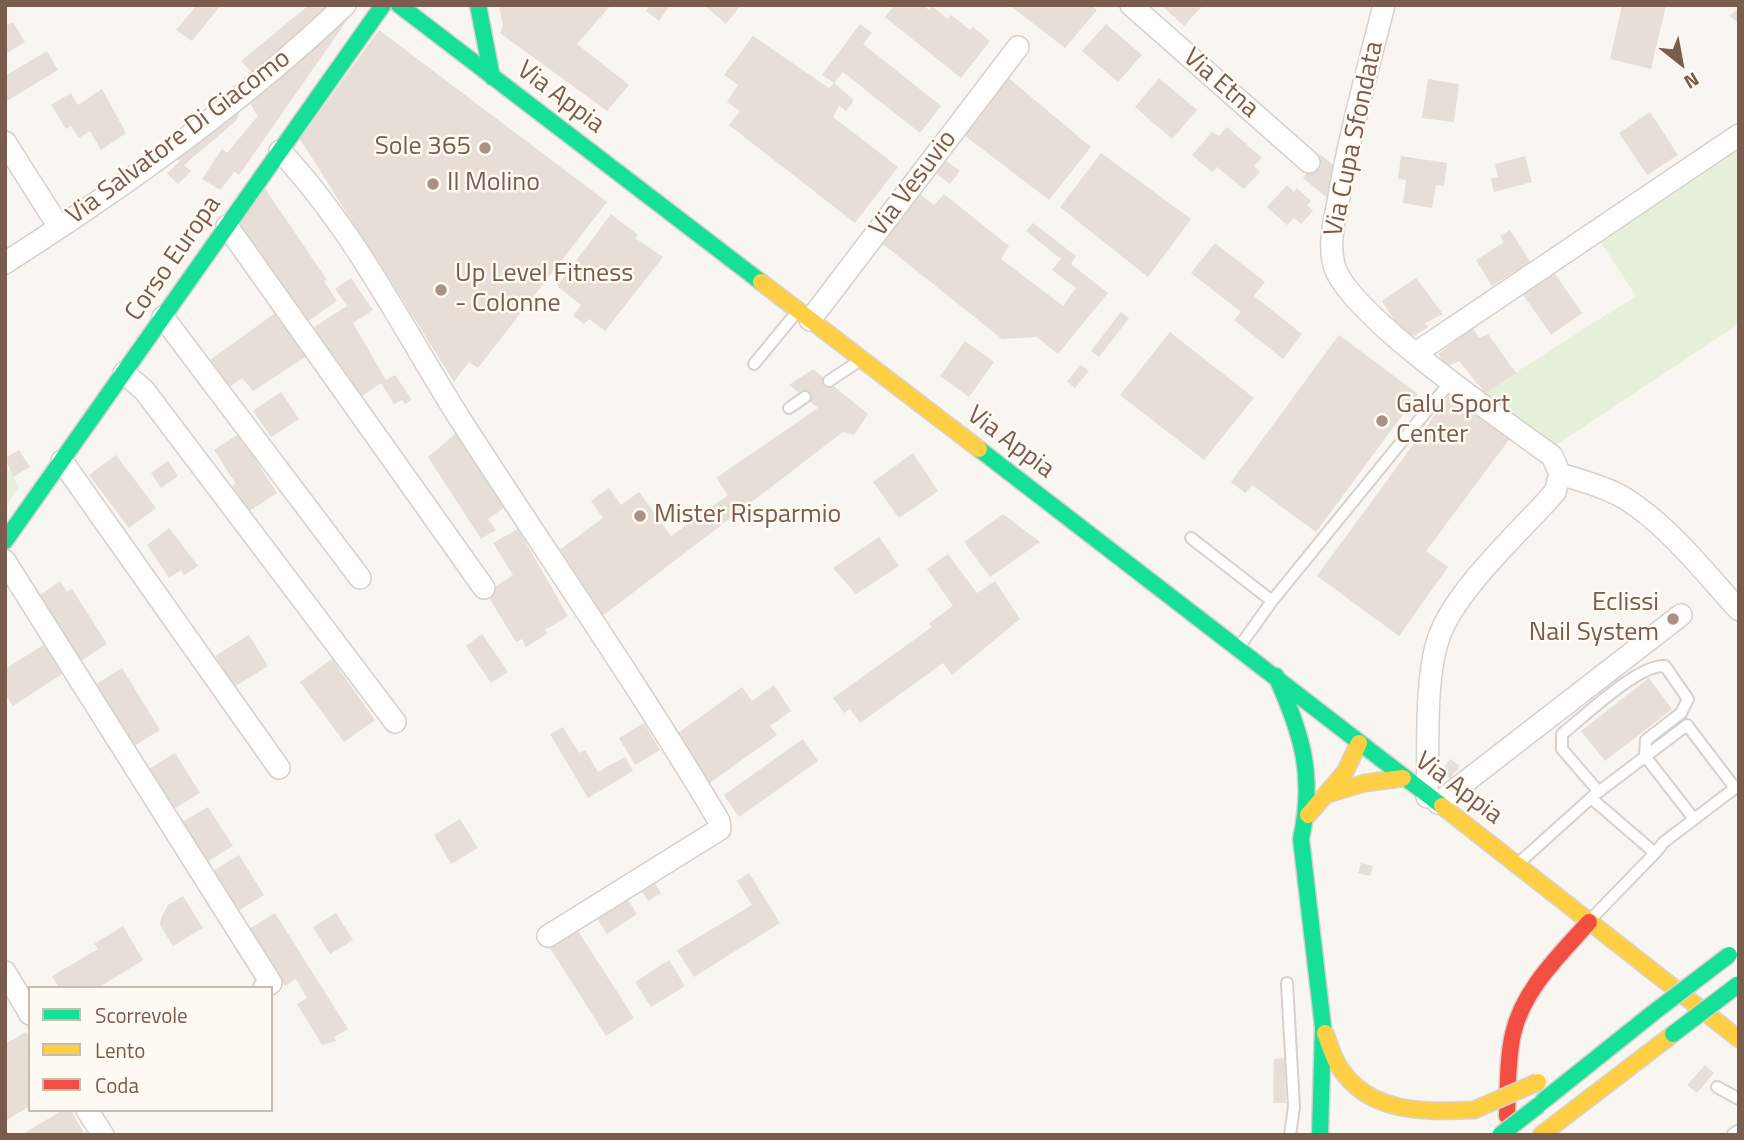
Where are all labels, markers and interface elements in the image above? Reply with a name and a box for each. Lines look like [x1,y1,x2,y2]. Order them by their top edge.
north arrow [1646,28,1716,98]
street label: Via Cupa Sfondata [1319,39,1391,239]
street label: Via Etna [1176,43,1264,125]
street label: Via Salvatore Di Giacomo [61,44,297,232]
street label: Via Appia [510,55,610,141]
text: N [1679,66,1705,97]
street label: Via Vesuvio [864,125,964,243]
place label: Sole 365 [375,132,471,164]
marker: Sole 365 [477,140,493,156]
place label: Il Molino [447,168,540,200]
marker: Il Molino [425,176,441,192]
street label: Corso Europa [120,191,228,327]
place label: Up Level Fitness - Colonne [455,259,633,320]
marker: Up Level Fitness - Colonne [433,282,449,298]
place label: Galu Sport Center [1396,390,1510,452]
street label: Via Appia [960,400,1060,486]
marker: Galu Sport Center [1374,413,1390,429]
place label: Mister Risparmio [654,500,841,532]
marker: Mister Risparmio [632,508,648,524]
place label: Eclissi Nail System [1529,588,1659,650]
marker: Eclissi Nail System [1665,611,1681,627]
street label: Via Appia [1408,746,1508,832]
legend [28,986,273,1112]
text: Scorrevole [95,999,188,1031]
text: Lento [95,1034,145,1066]
text: Coda [95,1069,139,1101]

